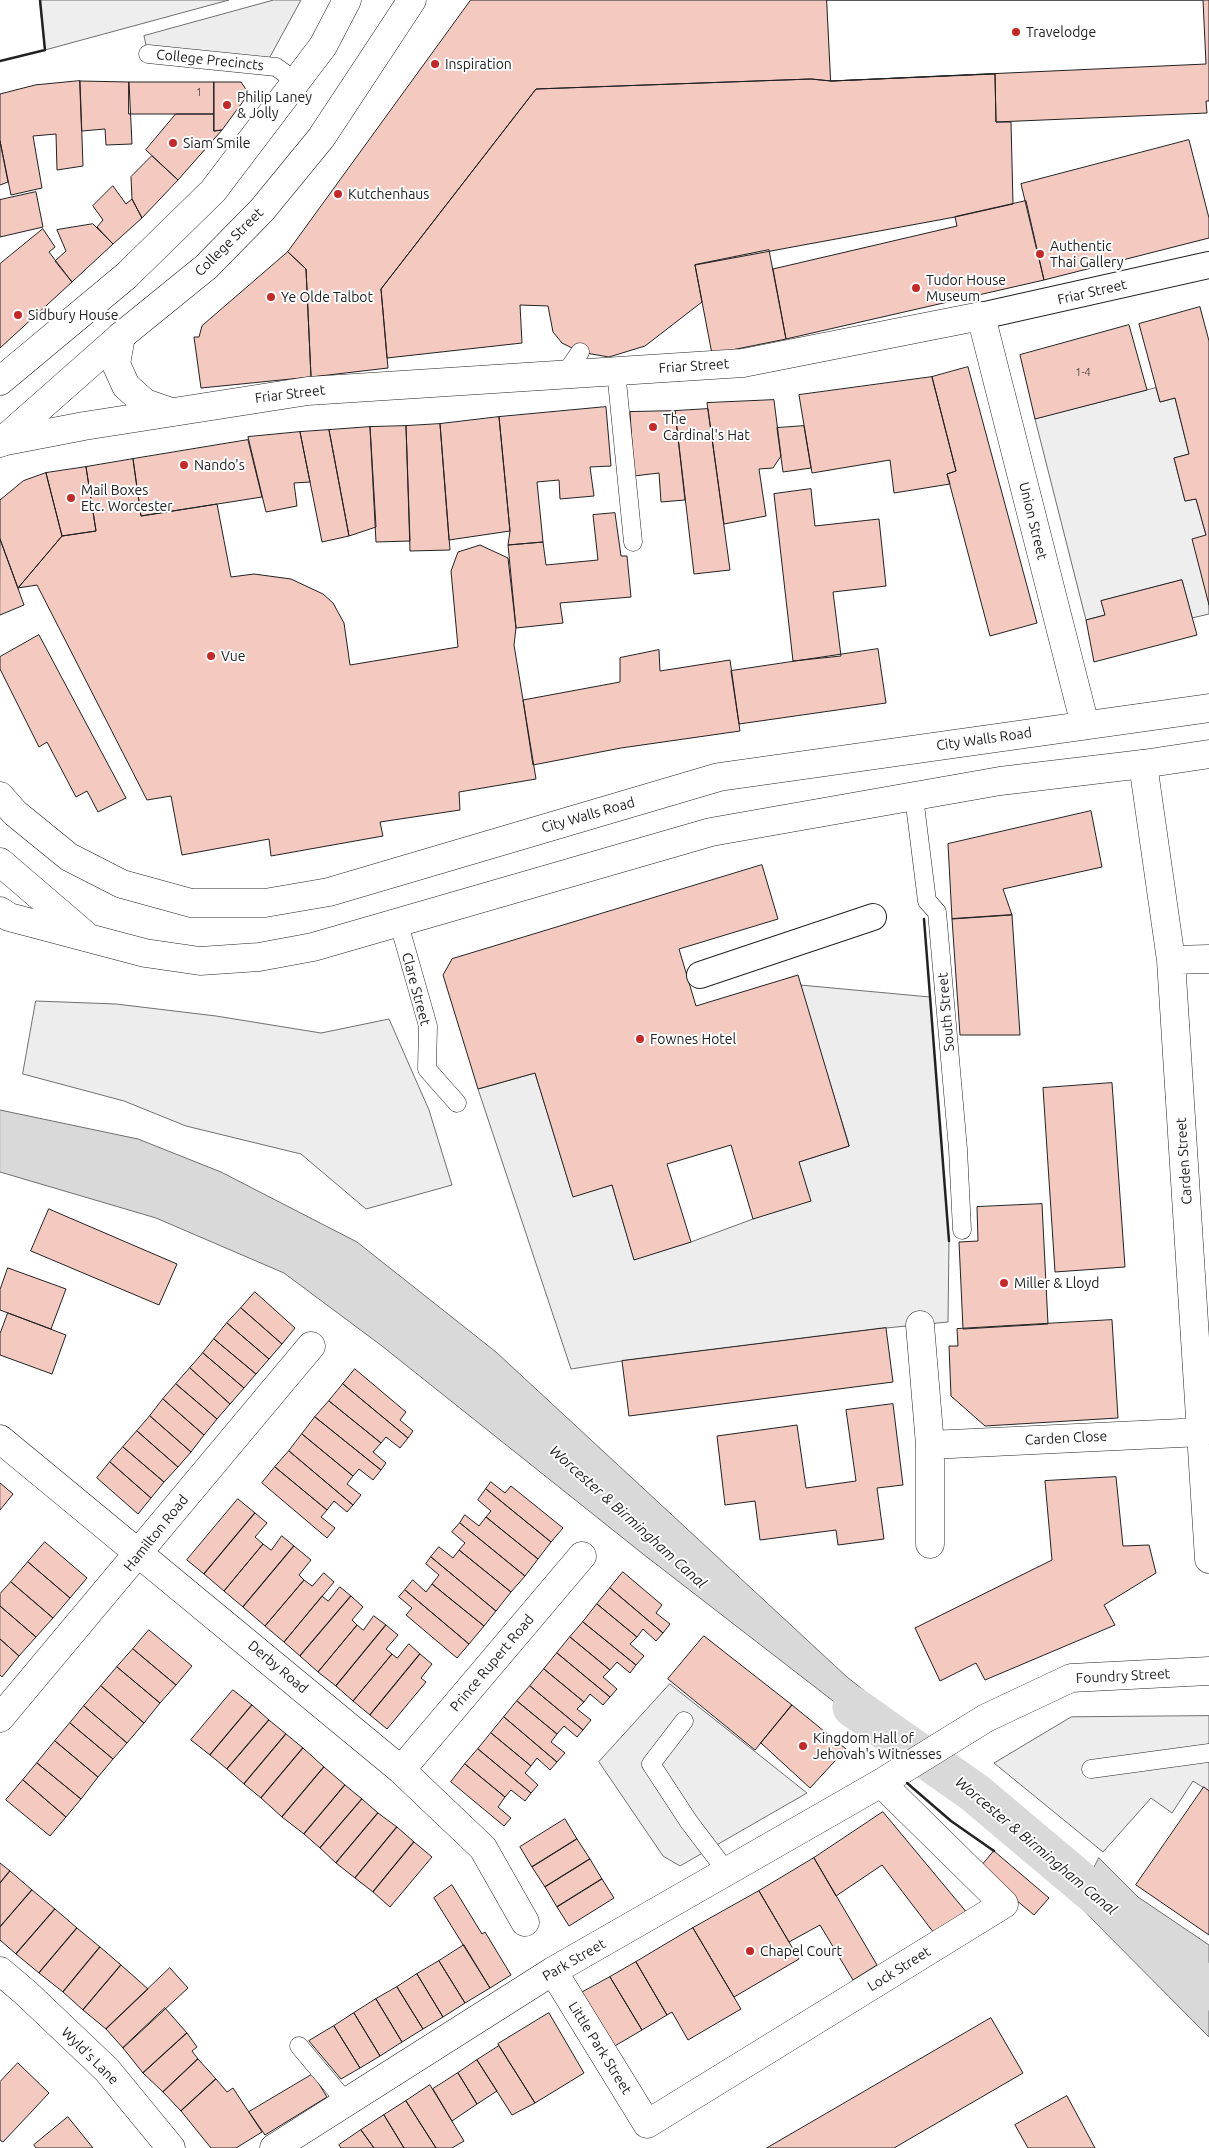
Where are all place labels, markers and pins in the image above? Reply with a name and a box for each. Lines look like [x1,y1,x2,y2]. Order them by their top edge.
place label: Travelodge [1026,24,1096,40]
marker: Travelodge [1010,26,1022,38]
place label: Inspiration [445,56,512,72]
marker: Inspiration [429,58,441,70]
place label: Philip Laney & Jolly [237,89,312,121]
marker: Philip Laney & Jolly [221,99,233,111]
place label: Siam Smile [183,135,250,151]
marker: Siam Smile [167,137,179,149]
place label: Kutchenhaus [348,186,429,202]
marker: Kutchenhaus [332,188,344,200]
place label: Authentic Thai Gallery [1050,238,1123,270]
marker: Authentic Thai Gallery [1034,248,1046,260]
place label: Tudor House Museum [926,272,1006,304]
marker: Tudor House Museum [910,282,922,294]
place label: Ye Olde Talbot [281,289,373,305]
marker: Ye Olde Talbot [265,291,277,303]
place label: Sidbury House [28,307,118,323]
marker: Sidbury House [12,309,24,321]
place label: The Cardinal's Hat [663,411,750,444]
marker: The Cardinal's Hat [647,421,659,433]
place label: Nando's [194,457,245,473]
marker: Nando's [178,459,190,471]
place label: Mail Boxes Etc. Worcester [81,482,173,514]
marker: Mail Boxes Etc. Worcester [65,492,77,504]
place label: Vue [221,648,245,664]
marker: Vue [205,650,217,662]
place label: Fownes Hotel [650,1031,736,1047]
marker: Fownes Hotel [634,1033,646,1045]
place label: Miller & Lloyd [1014,1275,1099,1291]
marker: Miller & Lloyd [998,1277,1010,1289]
place label: Kingdom Hall of Jehovah's Witnesses [813,1730,942,1762]
marker: Kingdom Hall of Jehovah's Witnesses [797,1740,809,1752]
place label: Chapel Court [760,1943,842,1959]
marker: Chapel Court [744,1945,756,1957]

